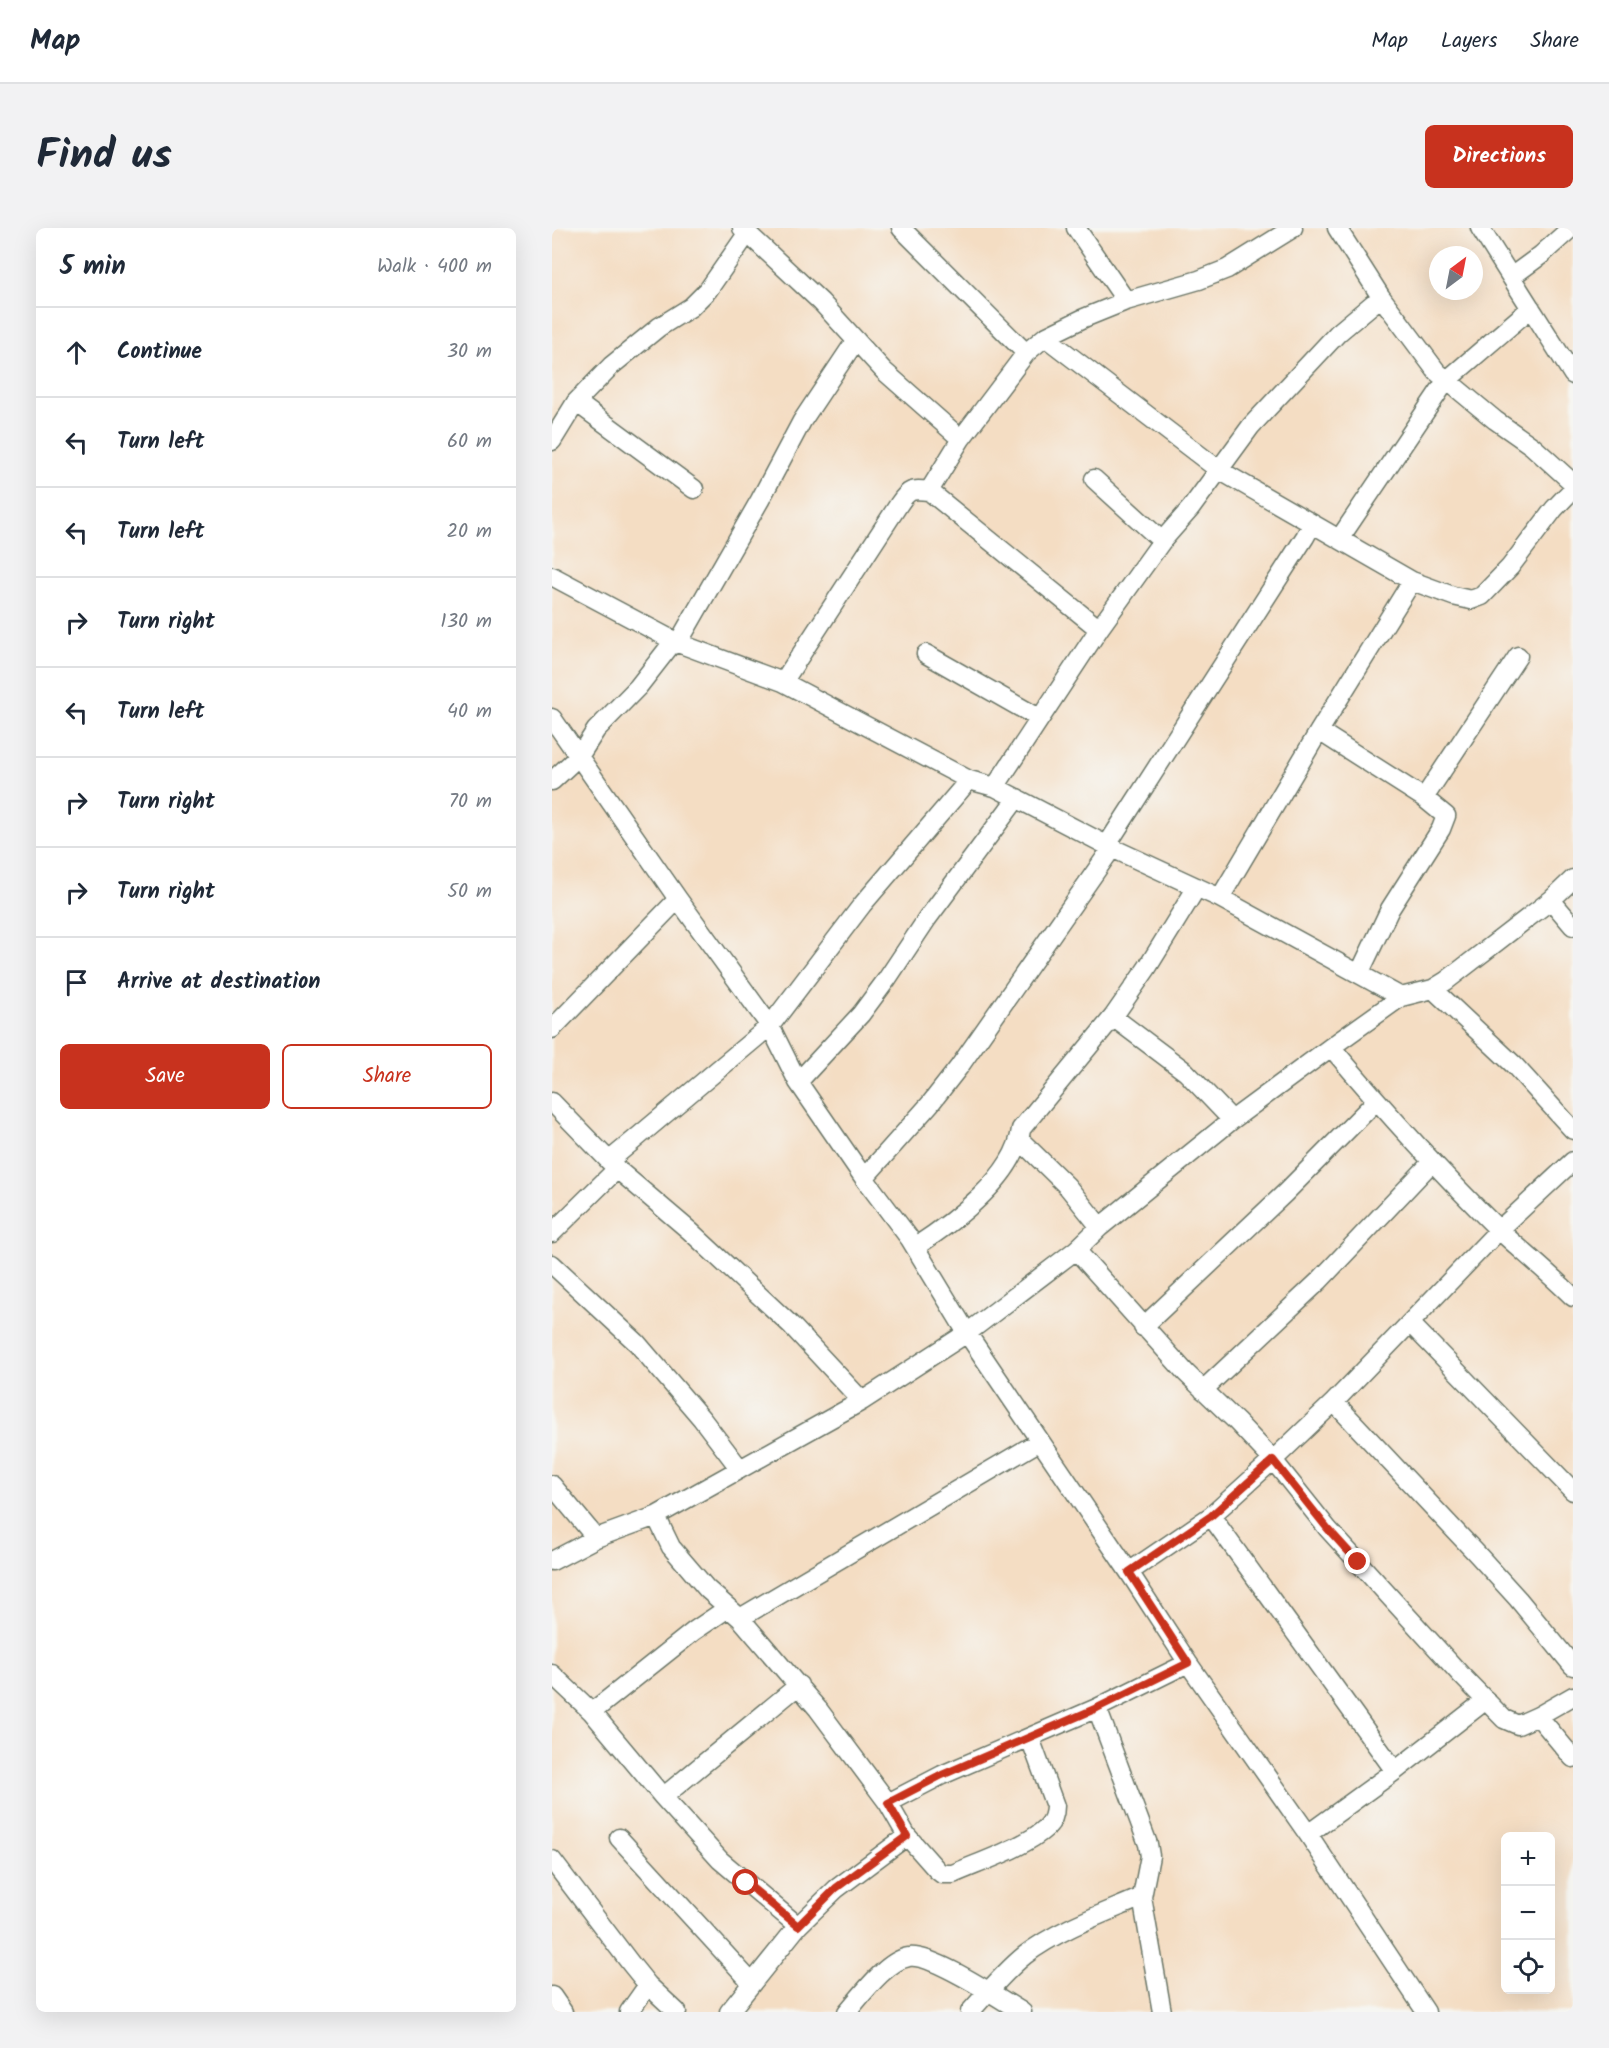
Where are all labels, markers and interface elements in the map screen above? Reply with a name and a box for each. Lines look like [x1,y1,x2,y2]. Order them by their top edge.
text: Map [30,19,81,64]
text: Map [1371,25,1408,58]
text: Layers [1441,25,1497,58]
text: Share [1530,25,1579,58]
text: Find us [36,123,172,190]
button: Directions [1425,125,1573,188]
text: 5 min [60,246,126,288]
north arrow [1429,246,1483,300]
text: Walk · 400 m [377,251,492,283]
text: Continue [117,335,202,370]
icon: ahead [60,336,93,369]
text: 30 m [447,336,492,368]
text: Turn left [117,425,204,460]
icon: left [60,426,93,459]
text: 60 m [447,426,492,458]
text: Turn left [117,515,204,550]
icon: left [60,516,93,549]
text: 20 m [446,516,492,548]
text: Turn right [117,605,215,640]
icon: right [60,606,93,639]
text: 130 m [440,606,492,638]
text: Turn left [117,695,204,730]
icon: left [60,696,93,729]
text: 40 m [447,696,492,728]
text: Turn right [117,785,215,820]
icon: right [60,786,93,819]
text: 70 m [449,786,492,818]
text: Turn right [117,875,215,910]
icon: right [60,876,93,909]
text: 50 m [447,876,492,908]
text: Arrive at destination [117,965,320,1000]
icon: arrive [60,966,93,999]
button: Save [60,1044,270,1109]
button: Share [282,1044,492,1109]
route end [1344,1548,1370,1574]
map controls [1501,1832,1555,1994]
button: + [1501,1832,1555,1886]
route start [732,1869,758,1895]
button: − [1501,1886,1555,1940]
button: locate [1501,1940,1555,1994]

